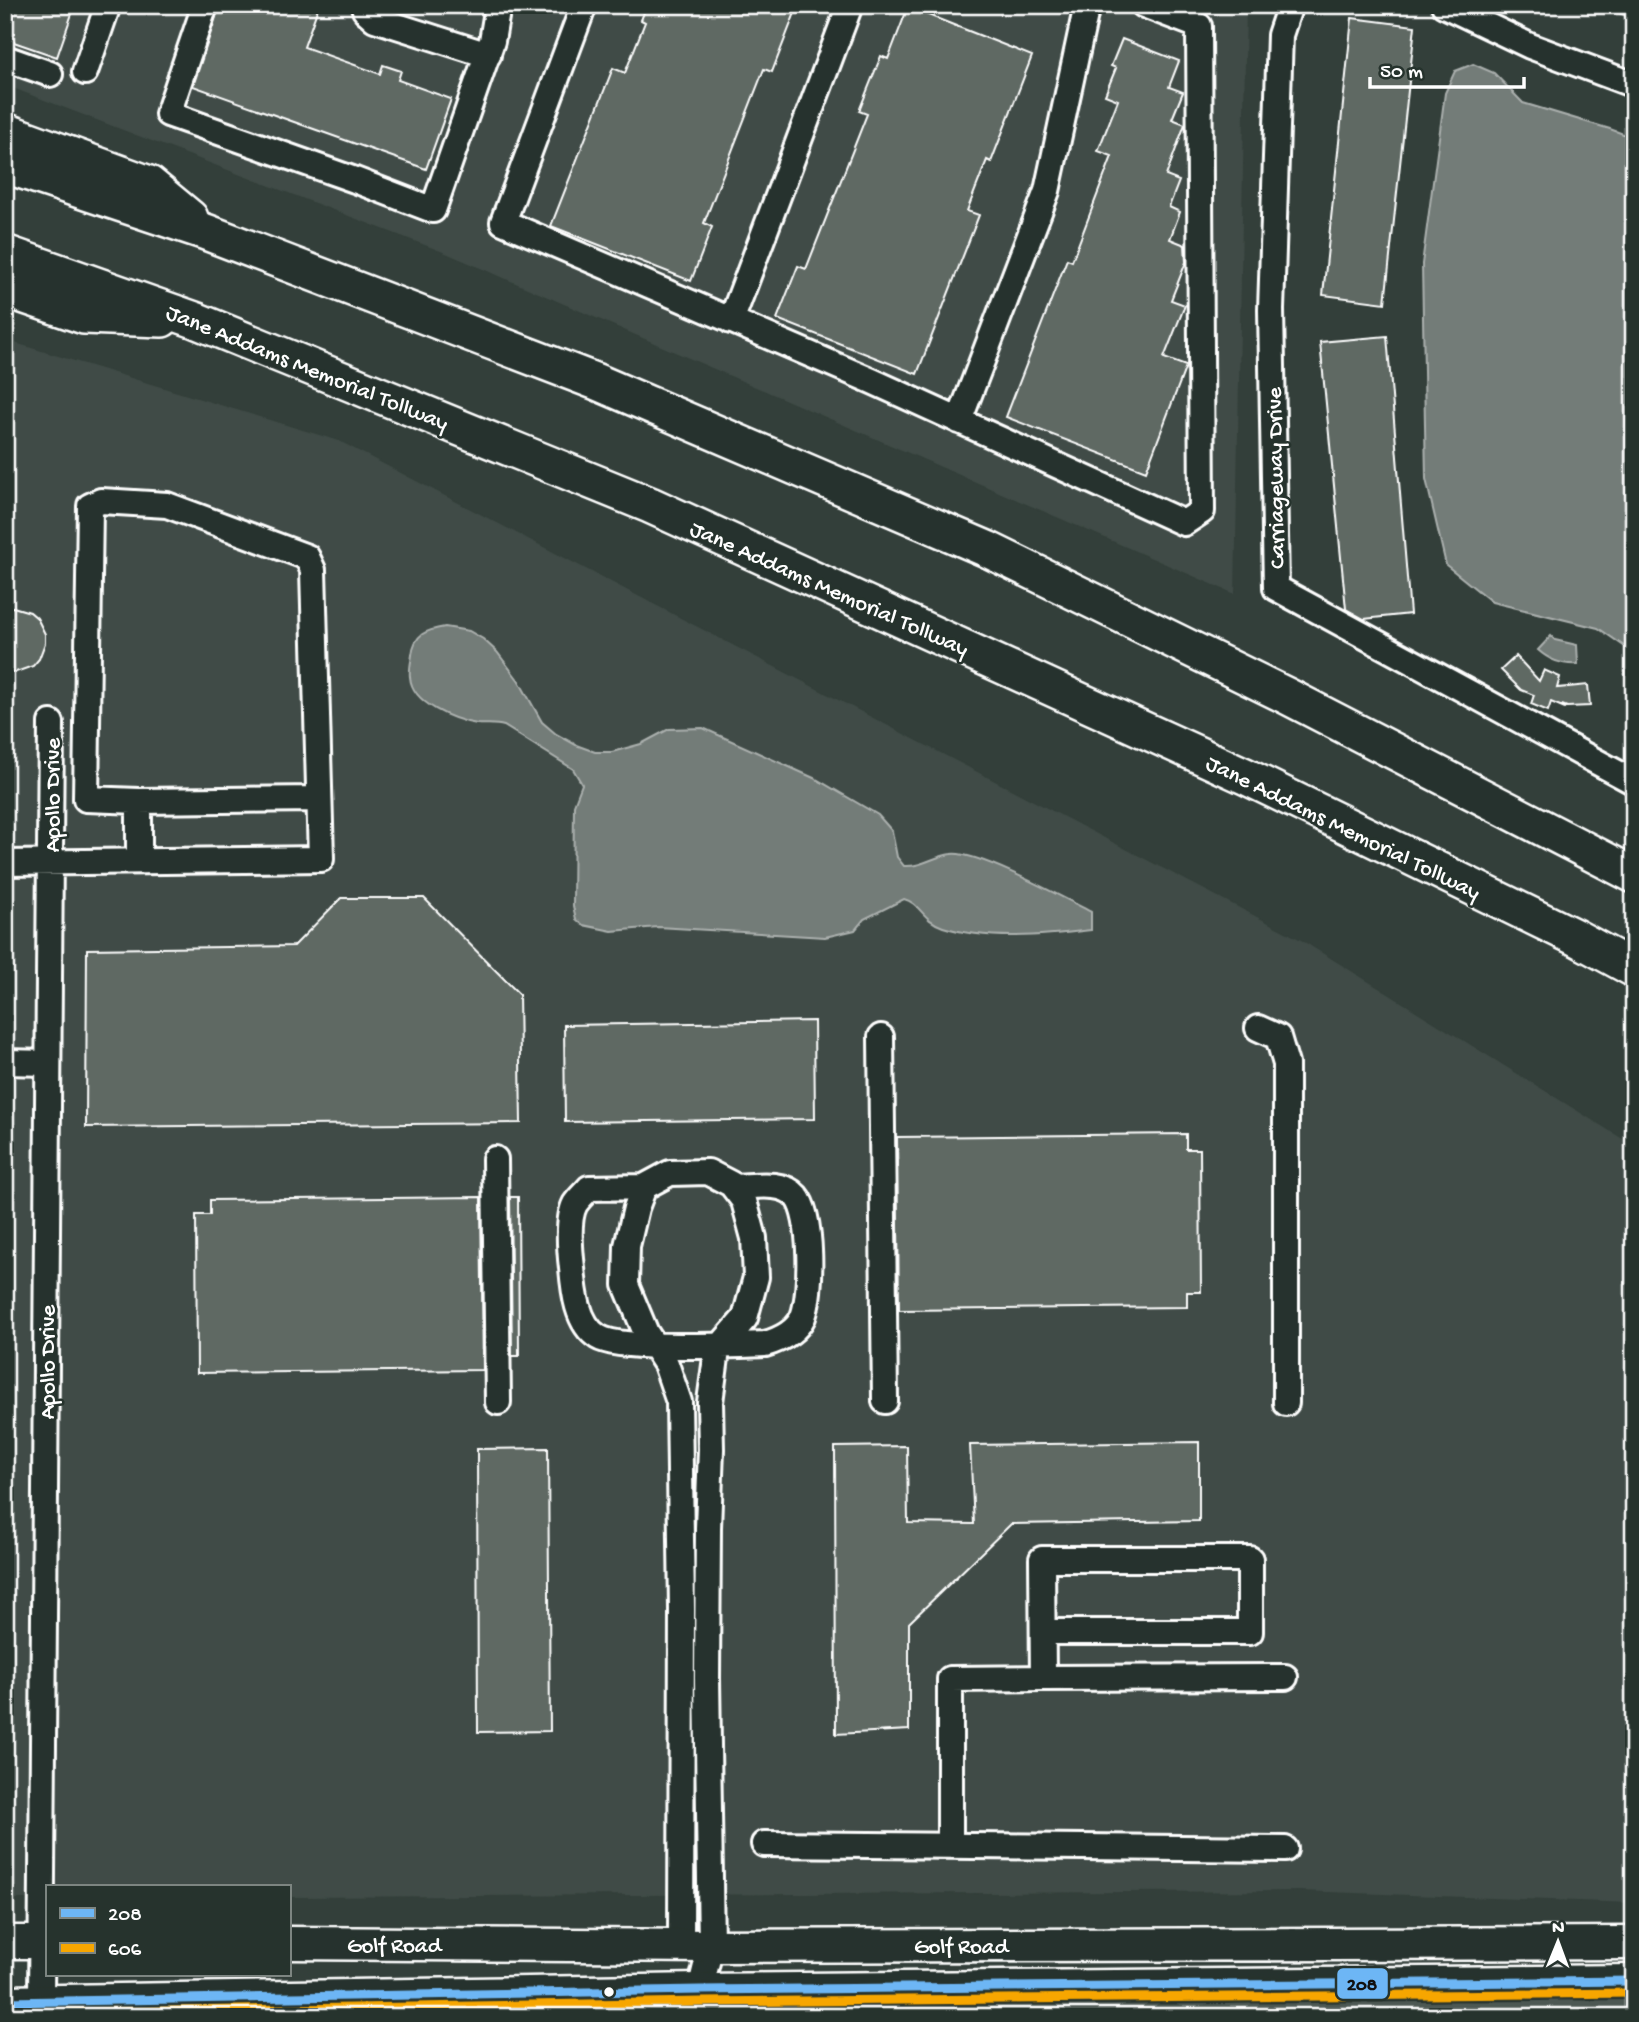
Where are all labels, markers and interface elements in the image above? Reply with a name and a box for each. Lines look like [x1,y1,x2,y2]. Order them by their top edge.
scale bar [1370,46,1524,90]
text: 50 m [1380,61,1423,86]
street label: Jane Addams Memorial Tollway [162,300,452,438]
street label: Carriageway Drive [1262,386,1293,569]
street label: Jane Addams Memorial Tollway [685,516,972,664]
street label: Apollo Drive [41,737,68,852]
street label: Jane Addams Memorial Tollway [1201,751,1484,907]
street label: Apollo Drive [36,1304,63,1419]
legend [46,1885,290,1976]
text: 208 [108,1904,142,1929]
north arrow [1524,1906,1594,1976]
text: N [1552,1917,1565,1940]
street label: Golf Road [347,1934,443,1961]
street label: Golf Road [914,1935,1010,1962]
text: 606 [108,1939,142,1964]
line badge: 208 [1336,1967,1389,2000]
text: 208 [1347,1975,1378,1998]
unlabelled marker [602,1985,616,1999]

